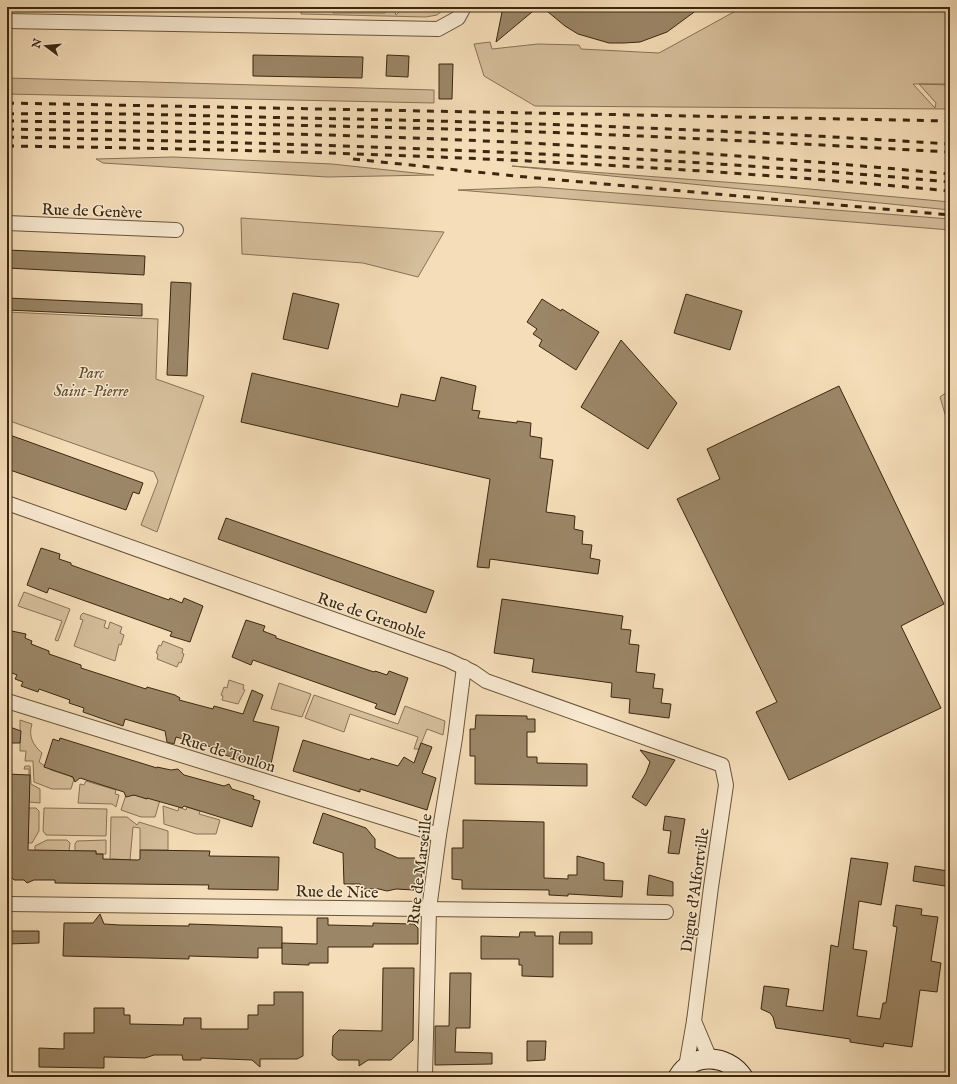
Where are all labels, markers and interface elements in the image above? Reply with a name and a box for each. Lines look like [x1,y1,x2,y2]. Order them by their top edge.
north arrow [26,26,66,66]
text: N [29,37,46,51]
street label: Rue de Genève [41,200,143,224]
park label: Parc Saint-Pierre [53,364,129,402]
street label: Rue de Grenoble [314,589,428,645]
street label: Rue de Toulon [177,730,278,778]
street label: Rue de Marseille [404,813,438,926]
street label: Digue d'Alfortville [677,827,715,954]
street label: Rue de Nice [295,882,379,904]

